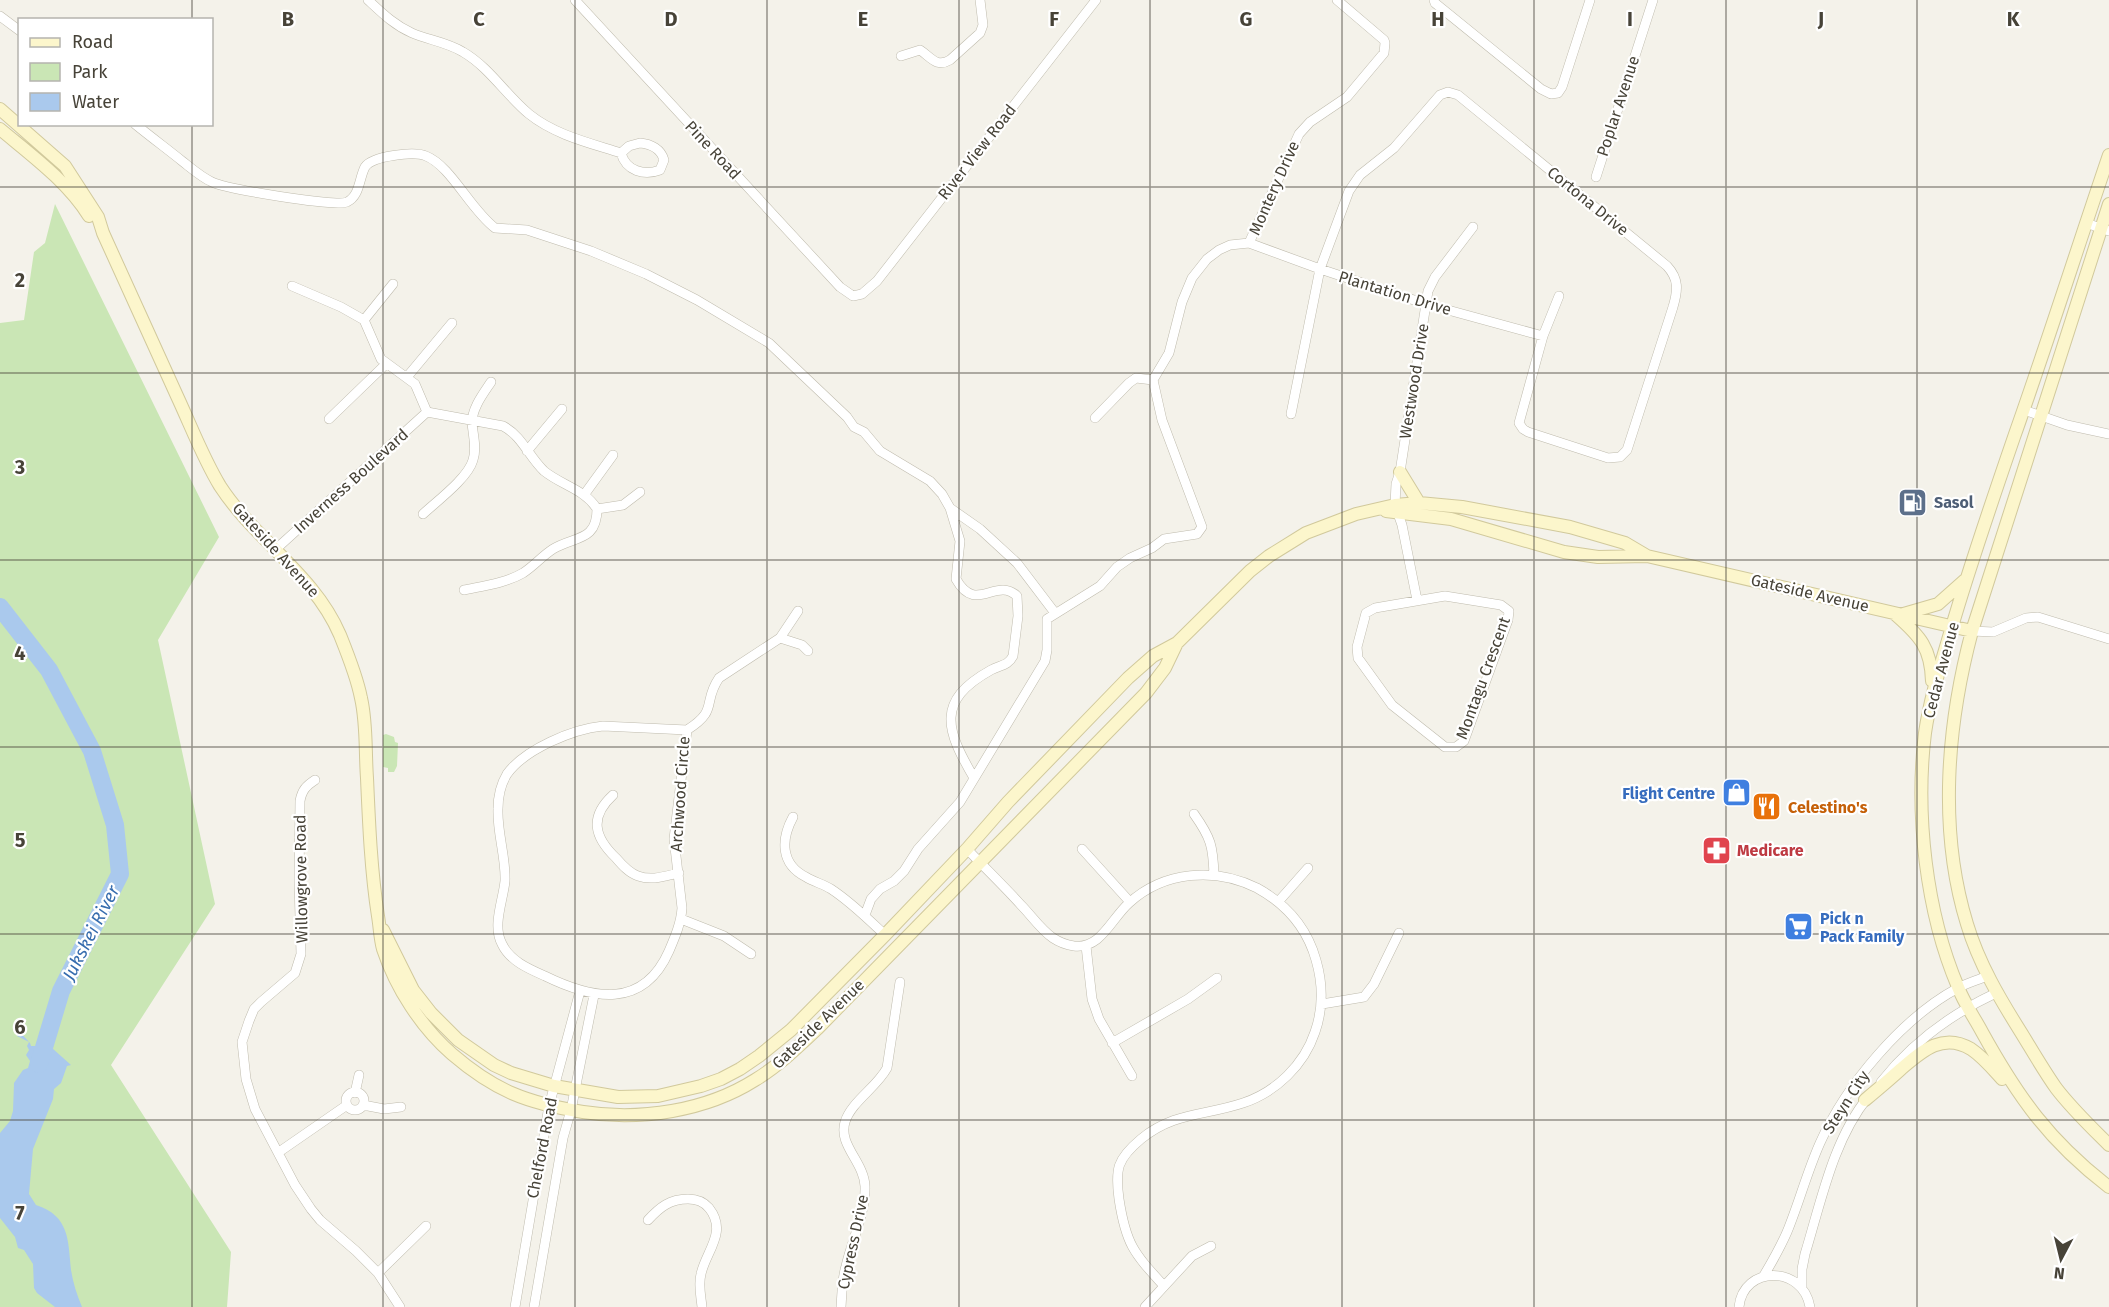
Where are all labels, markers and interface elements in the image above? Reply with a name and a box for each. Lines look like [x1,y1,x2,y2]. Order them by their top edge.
text: B [282,7,294,31]
text: C [473,7,485,31]
text: D [664,7,678,31]
text: E [858,7,868,31]
text: F [1049,7,1059,31]
text: G [1240,7,1252,31]
text: H [1431,7,1445,31]
text: I [1627,7,1633,31]
text: J [1817,7,1824,31]
text: K [2007,7,2020,31]
legend [18,18,213,126]
text: Road [72,31,114,53]
street label: Poplar Avenue [1593,53,1643,159]
text: Park [72,61,108,83]
text: Water [72,91,119,113]
street label: River View Road [934,100,1020,204]
street label: Pine Road [681,117,745,183]
street label: Montery Drive [1245,138,1303,238]
street label: Cortona Drive [1544,163,1632,239]
street label: Plantation Drive [1336,267,1454,319]
text: 2 [15,268,25,292]
street label: Westwood Drive [1396,322,1432,440]
street label: Inverness Boulevard [290,425,412,537]
text: 3 [14,455,25,479]
fuel station icon: Sasol [1897,486,1929,518]
place label: Sasol [1934,493,1974,512]
street label: Gateside Avenue [229,499,323,601]
street label: Gateside Avenue [1749,570,1871,616]
street label: Montagu Crescent [1452,614,1514,742]
street label: Cedar Avenue [1919,620,1963,720]
text: 4 [14,641,26,665]
street label: Archwood Circle [666,735,694,853]
shop icon: Flight Centre [1720,777,1752,809]
place label: Flight Centre [1622,784,1715,803]
restaurant icon: Celestino's [1751,791,1783,823]
place label: Celestino's [1788,798,1868,817]
street label: Willowgrove Road [290,814,312,944]
text: 5 [15,828,26,852]
pharmacy icon: Medicare [1700,834,1732,866]
place label: Medicare [1737,841,1804,860]
water label: Jukskei River [57,881,125,985]
place label: Pick n Pack Family [1820,909,1905,946]
supermarket icon: Pick n Pack Family [1783,911,1815,943]
street label: Gateside Avenue [768,975,868,1073]
text: 6 [14,1015,26,1039]
street label: Steyn City [1819,1067,1873,1137]
street label: Chelford Road [523,1096,561,1200]
street label: Cypress Drive [834,1193,872,1291]
text: 7 [15,1201,25,1225]
north arrow [2031,1229,2091,1289]
text: N [2053,1263,2066,1283]

